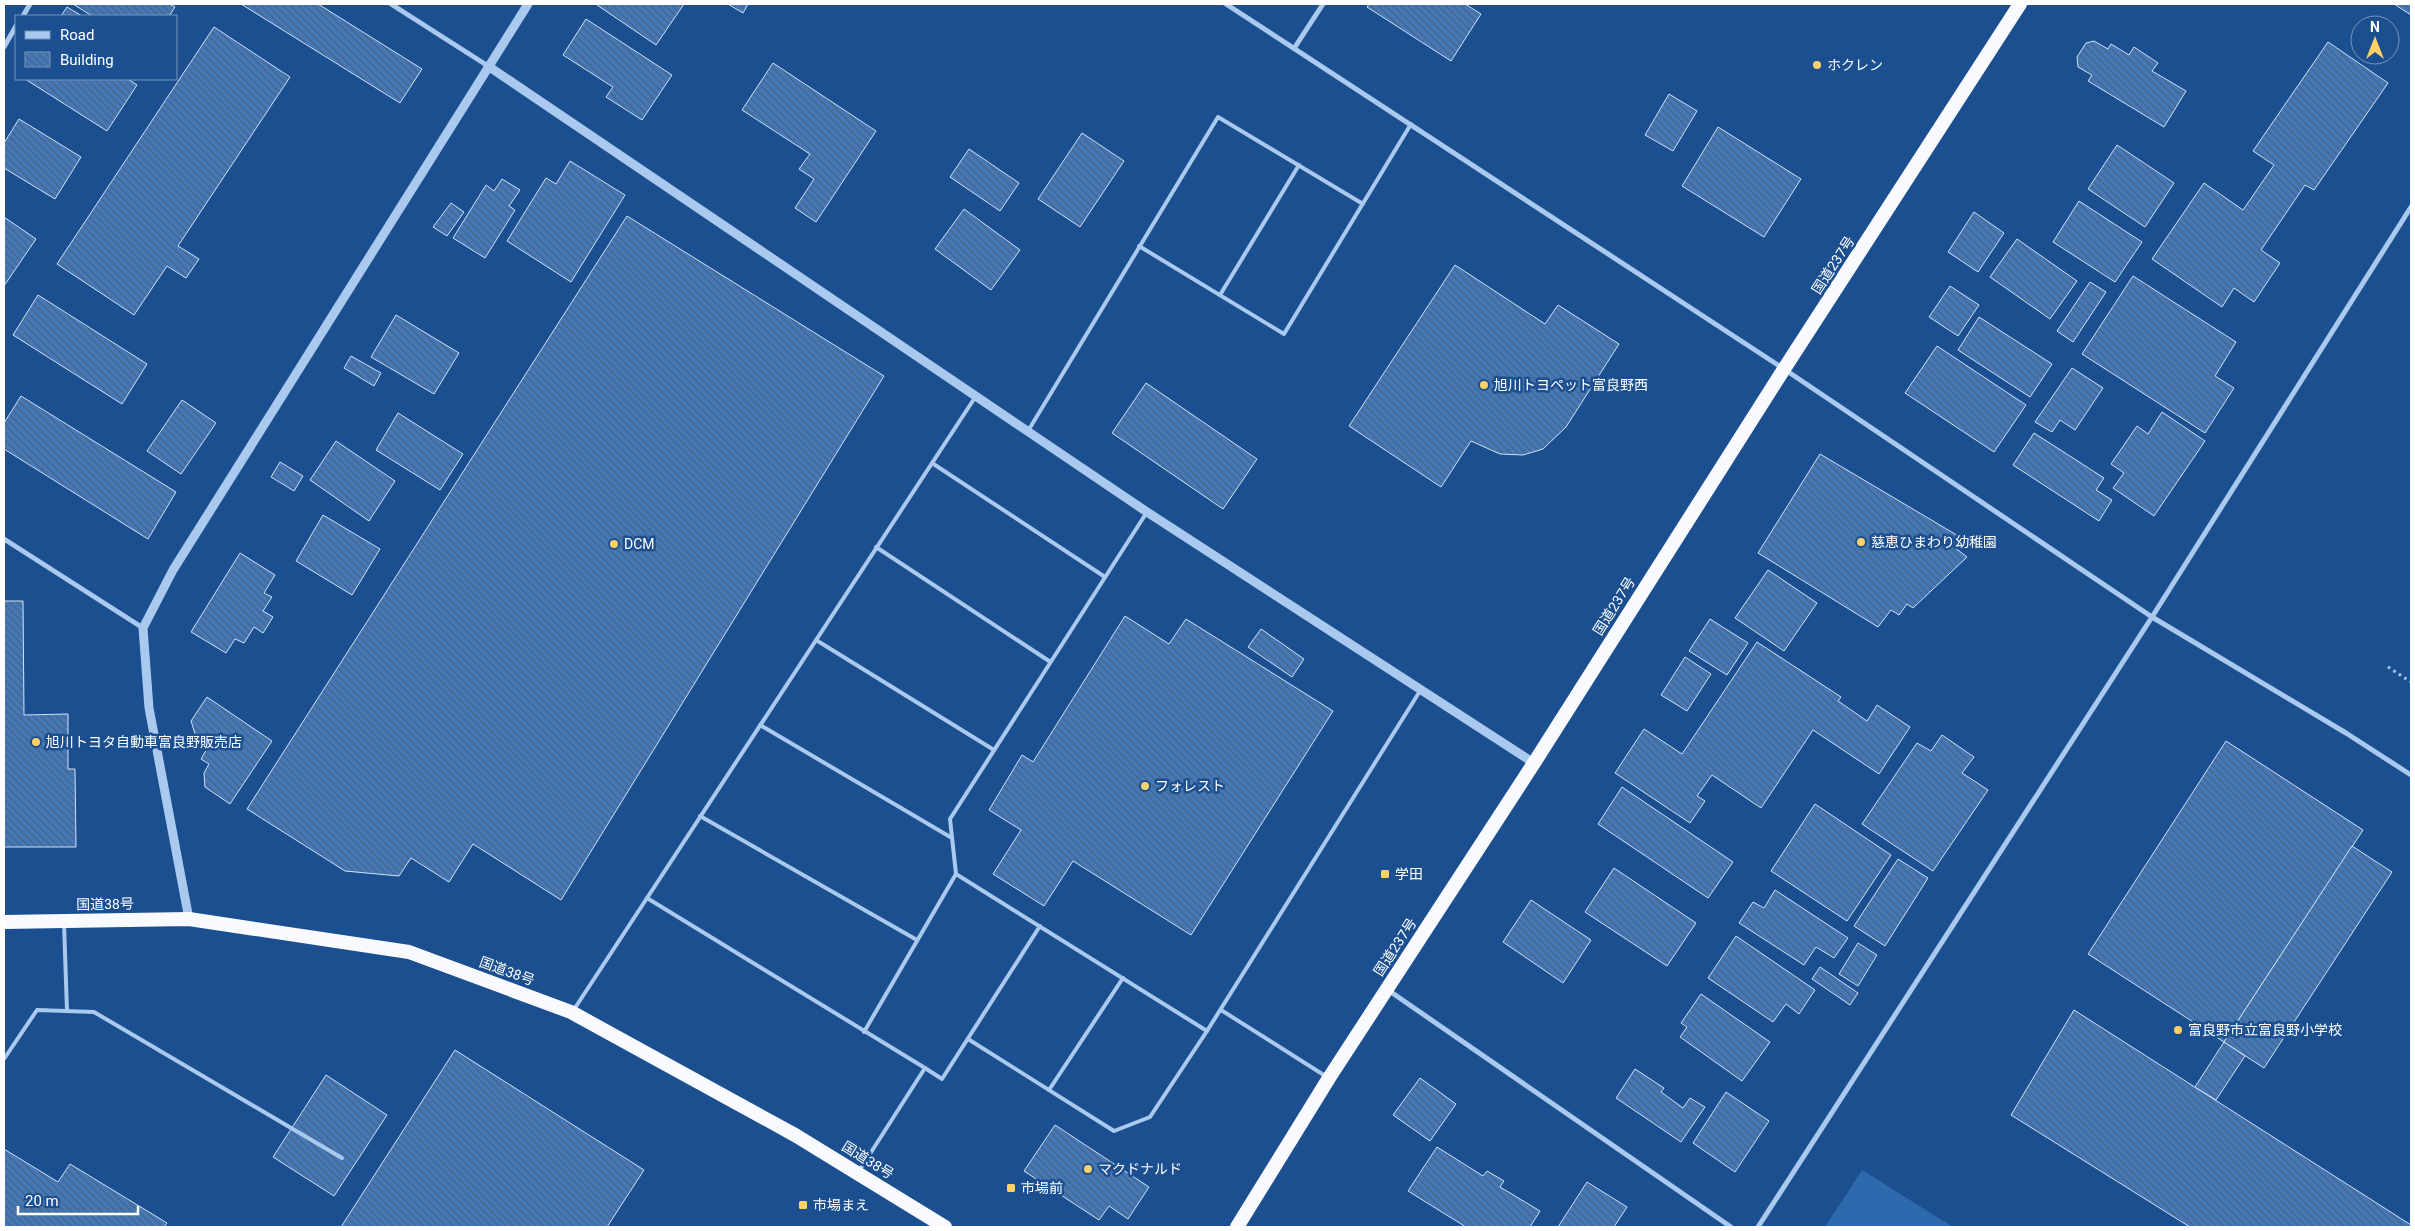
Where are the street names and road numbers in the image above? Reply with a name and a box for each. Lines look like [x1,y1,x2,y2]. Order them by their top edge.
street label: 国道237号 [1808,233,1858,297]
street label: 国道237号 [1590,574,1638,638]
street label: 国道38号 [76,895,134,913]
street label: 国道237号 [1370,915,1420,979]
street label: 国道38号 [477,954,537,988]
street label: 国道38号 [839,1138,897,1182]

